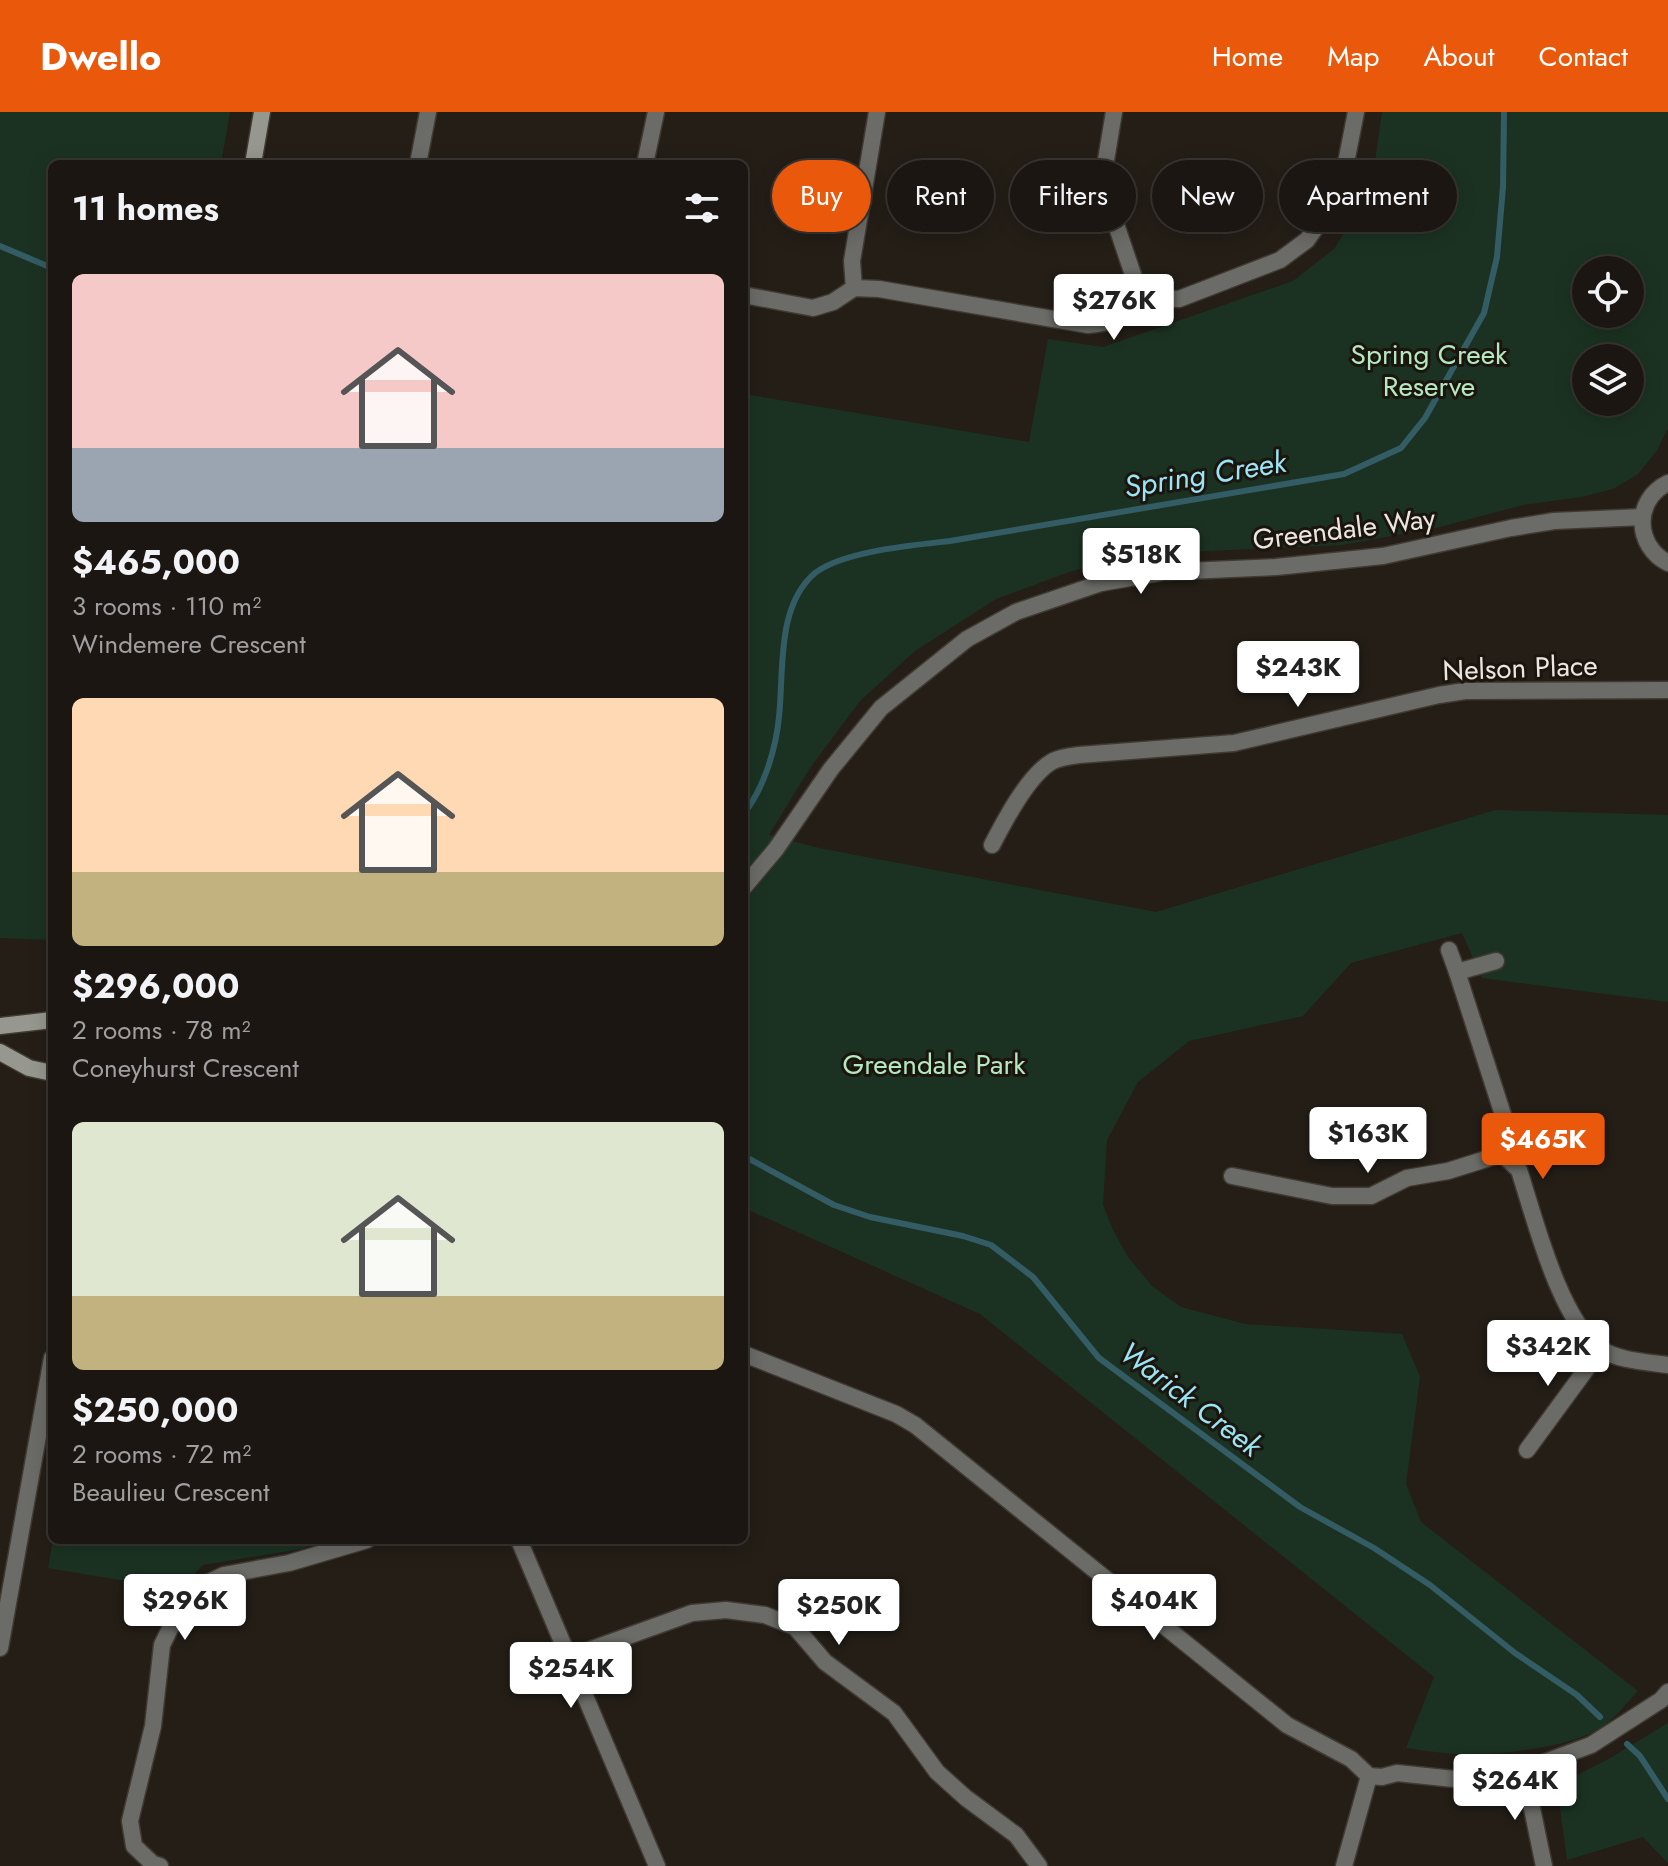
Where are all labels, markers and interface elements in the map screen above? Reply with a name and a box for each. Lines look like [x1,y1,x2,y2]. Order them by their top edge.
text: Dwello [40,29,162,84]
text: Home [1212,36,1283,77]
text: Map [1327,36,1379,77]
text: About [1423,36,1495,77]
text: Contact [1539,36,1628,77]
chip: Buy [772,160,871,232]
chip: Rent [887,160,994,232]
chip: Filters [1010,160,1136,232]
chip: New [1152,160,1263,232]
chip: Apartment [1279,160,1457,232]
text: 11 homes [72,184,219,233]
icon: filters [680,186,724,230]
map controls [1572,256,1644,416]
button: locate [1572,256,1644,328]
pin: $276K [1058,274,1170,342]
text: $276K [1072,281,1156,319]
icon: home [326,326,470,470]
park label: Spring Creek Reserve [1351,334,1508,407]
button: layers [1572,344,1644,416]
water label: Spring Creek [1121,440,1290,508]
street label: Greendale Way [1250,497,1438,561]
pin: $518K [1085,528,1197,596]
text: $518K [1101,535,1181,573]
text: $465,000 [72,538,240,587]
text: 3 rooms · 110 m² [72,587,261,625]
text: Windemere Crescent [72,625,306,663]
pin: $243K [1242,641,1354,709]
street label: Nelson Place [1442,645,1598,691]
text: $243K [1255,648,1341,686]
icon: home [326,750,470,894]
text: $296,000 [72,962,239,1011]
text: 2 rooms · 78 m² [72,1011,251,1049]
park label: Greendale Park [842,1044,1026,1085]
text: Coneyhurst Crescent [72,1049,299,1087]
pin: $163K [1312,1107,1424,1175]
pin: $465K [1487,1113,1599,1181]
text: $163K [1327,1114,1409,1152]
text: $465K [1500,1120,1586,1158]
icon: home [326,1174,470,1318]
pin: $342K [1492,1320,1604,1388]
text: $342K [1505,1327,1591,1365]
water label: Warick Creek [1111,1331,1272,1467]
text: $250,000 [72,1386,238,1435]
text: 2 rooms · 72 m² [72,1435,251,1473]
text: Beaulieu Crescent [72,1473,270,1511]
pin: $296K [129,1574,241,1642]
pin: $404K [1098,1574,1210,1642]
pin: $250K [783,1579,895,1647]
text: $296K [142,1581,228,1619]
text: $404K [1110,1581,1198,1619]
text: $250K [796,1586,882,1624]
pin: $254K [515,1642,627,1710]
text: $254K [528,1649,614,1687]
pin: $264K [1459,1754,1571,1822]
text: $264K [1472,1761,1558,1799]

